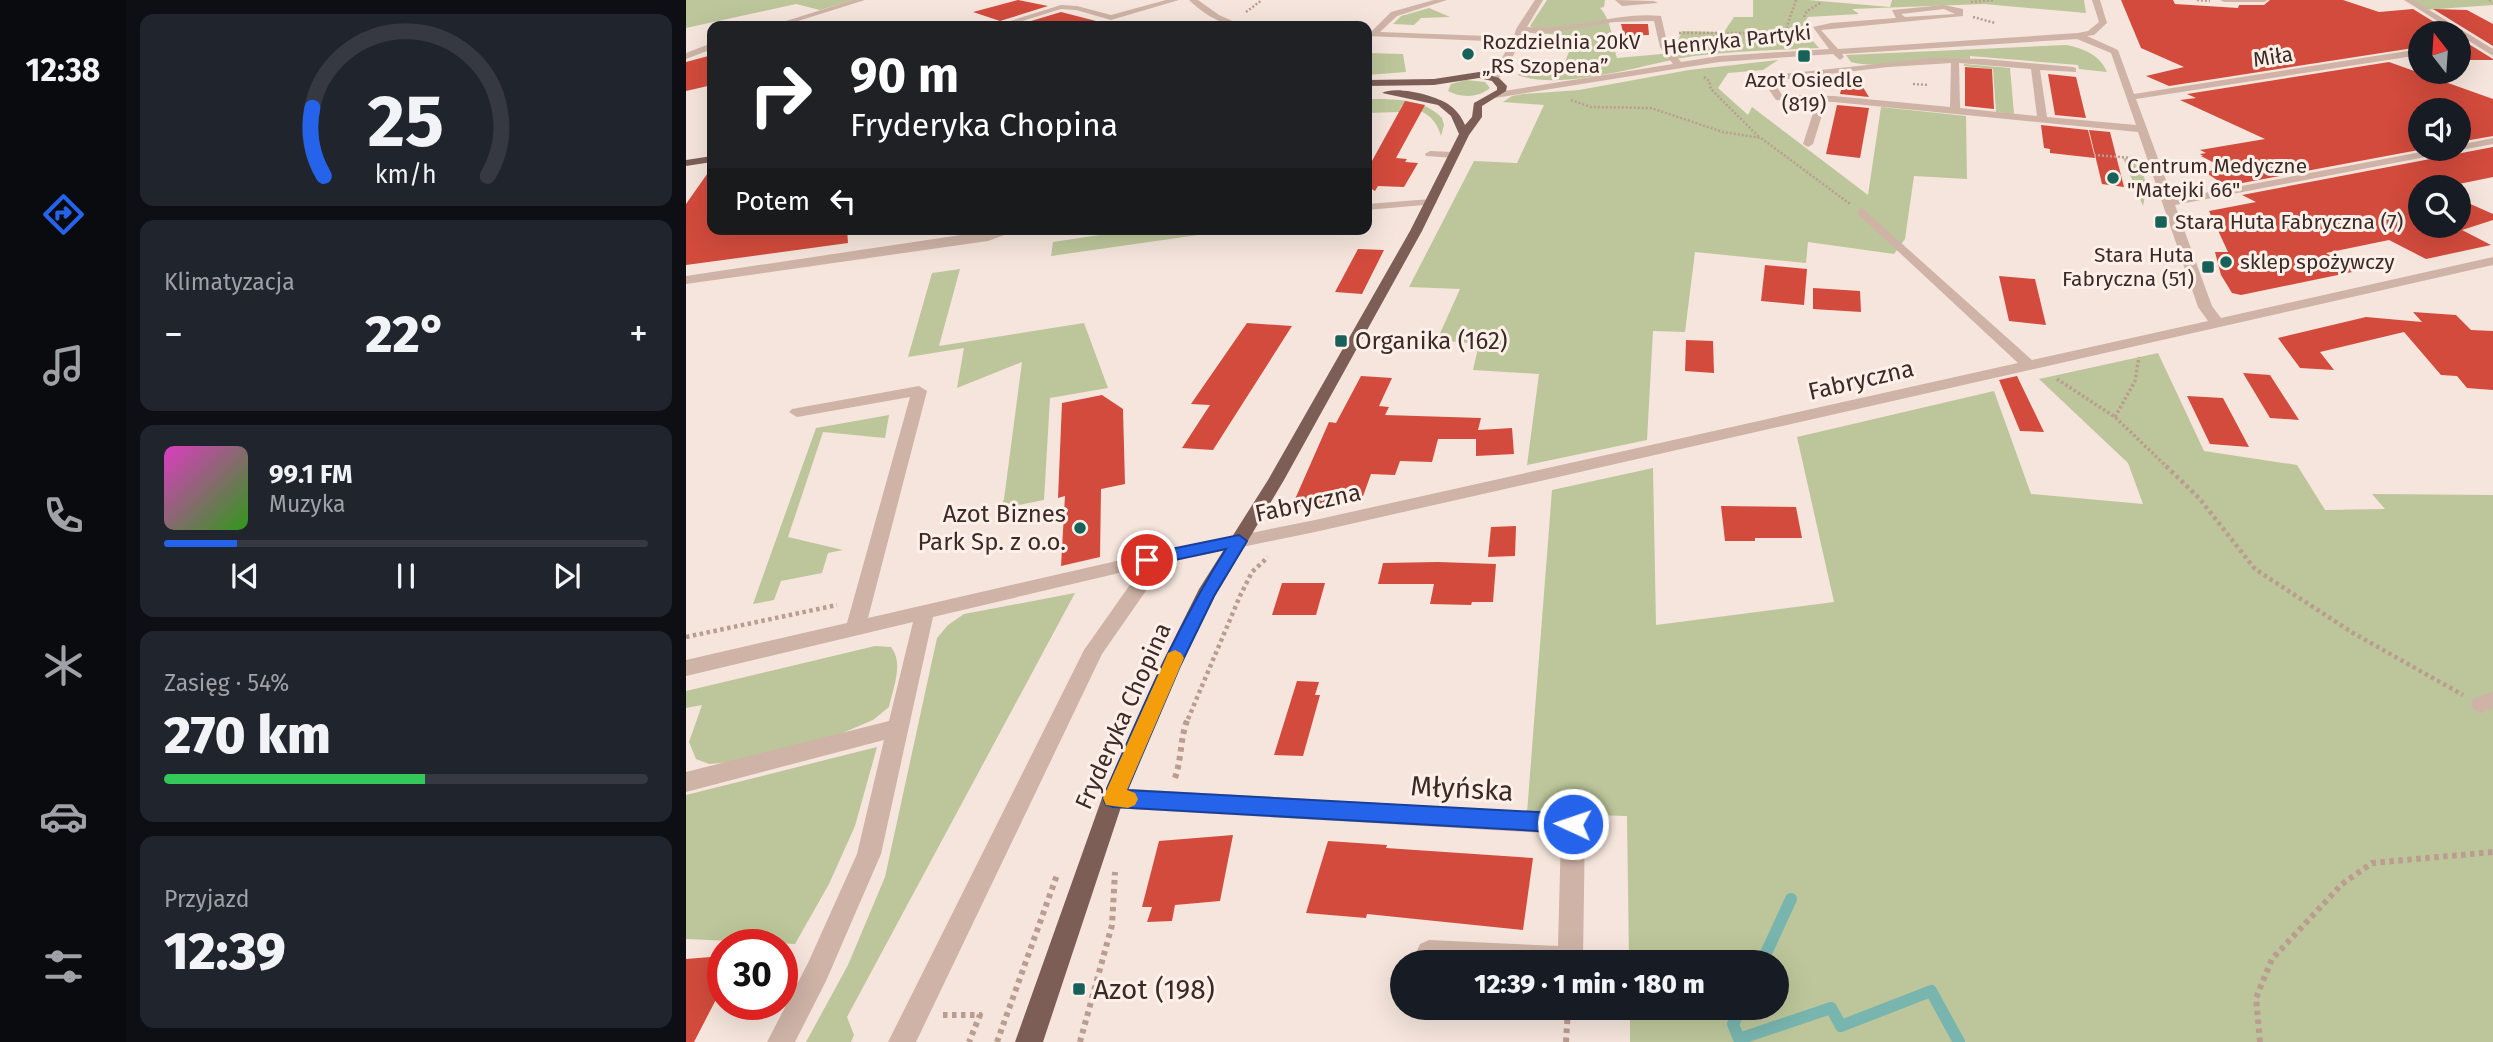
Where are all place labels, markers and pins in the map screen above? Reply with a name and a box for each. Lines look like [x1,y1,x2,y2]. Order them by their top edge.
place label: Rozdzielnia 20kV „RS Szopena” [1482,29,1641,79]
marker: Rozdzielnia 20kV „RS Szopena” [1460,46,1476,62]
marker: Azot Osiedle (819) [1796,48,1812,64]
place label: Azot Osiedle (819) [1745,67,1863,117]
place label: Centrum Medyczne "Matejki 66" [2127,153,2307,203]
marker: Centrum Medyczne "Matejki 66" [2105,170,2121,186]
place label: Stara Huta Fabryczna (7) [2175,209,2403,235]
marker: Stara Huta Fabryczna (7) [2153,214,2169,230]
place label: Stara Huta Fabryczna (51) [2062,242,2194,292]
place label: sklep spożywczy [2240,249,2395,275]
marker: sklep spożywczy [2218,254,2234,270]
marker: Stara Huta Fabryczna (51) [2200,259,2216,275]
place label: Organika (162) [1355,327,1508,355]
marker: Organika (162) [1333,333,1349,349]
place label: Azot Biznes Park Sp. z o.o. [918,500,1066,556]
marker: Azot Biznes Park Sp. z o.o. [1072,520,1088,536]
pin [1117,530,1177,590]
place label: Azot (198) [1093,973,1215,1006]
marker: Azot (198) [1071,981,1087,997]

